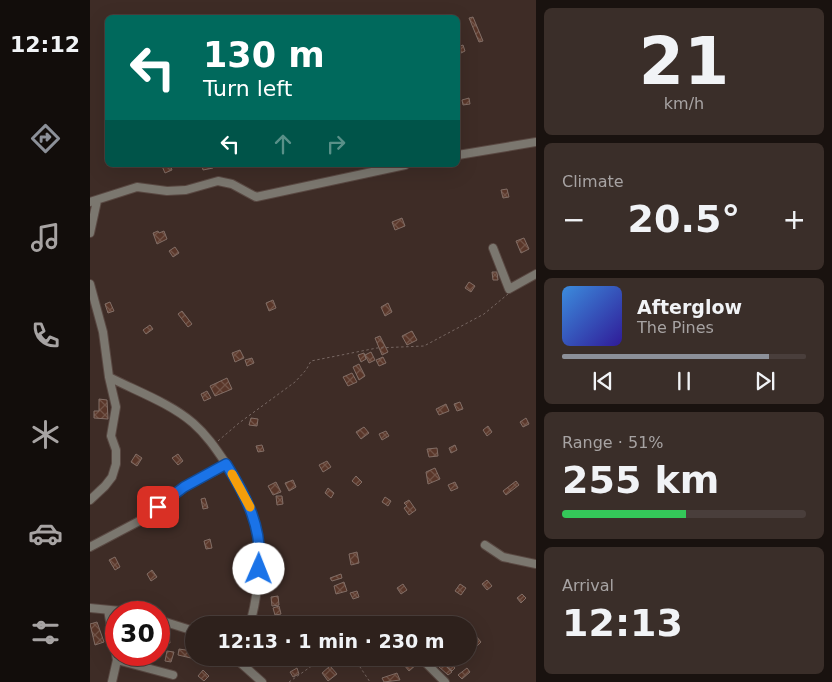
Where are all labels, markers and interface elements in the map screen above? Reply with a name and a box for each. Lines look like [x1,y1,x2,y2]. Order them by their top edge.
text: 21 [639,24,729,99]
text: 12:12 [10,32,80,57]
icon: left [120,35,185,100]
text: 130 m [203,35,325,75]
text: Turn left [203,76,292,101]
text: km/h [664,94,704,113]
icon: directions [28,121,63,156]
icon: left [216,130,244,158]
icon: ahead [269,130,297,158]
icon: right [322,130,350,158]
text: Climate [562,172,624,191]
text: 20.5° [628,197,740,241]
text: − [562,203,585,236]
text: + [783,203,806,236]
icon: music [28,220,63,255]
text: Afterglow [637,296,742,318]
icon: phone [28,318,63,353]
text: The Pines [637,318,714,337]
icon: previous [589,367,617,395]
icon: pause [670,367,698,395]
icon: next [751,367,779,395]
icon: climate [28,417,63,452]
text: Range · 51% [562,433,664,452]
text: 255 km [562,458,719,502]
pin [137,486,179,528]
icon: arrive [144,493,172,521]
icon: car [28,516,63,551]
position arrow [232,542,284,594]
text: Arrival [562,576,614,595]
speed limit sign: 30 [105,601,170,666]
text: 12:13 [562,601,683,645]
icon: filters [28,615,63,650]
text: 12:13 · 1 min · 230 m [217,630,445,652]

